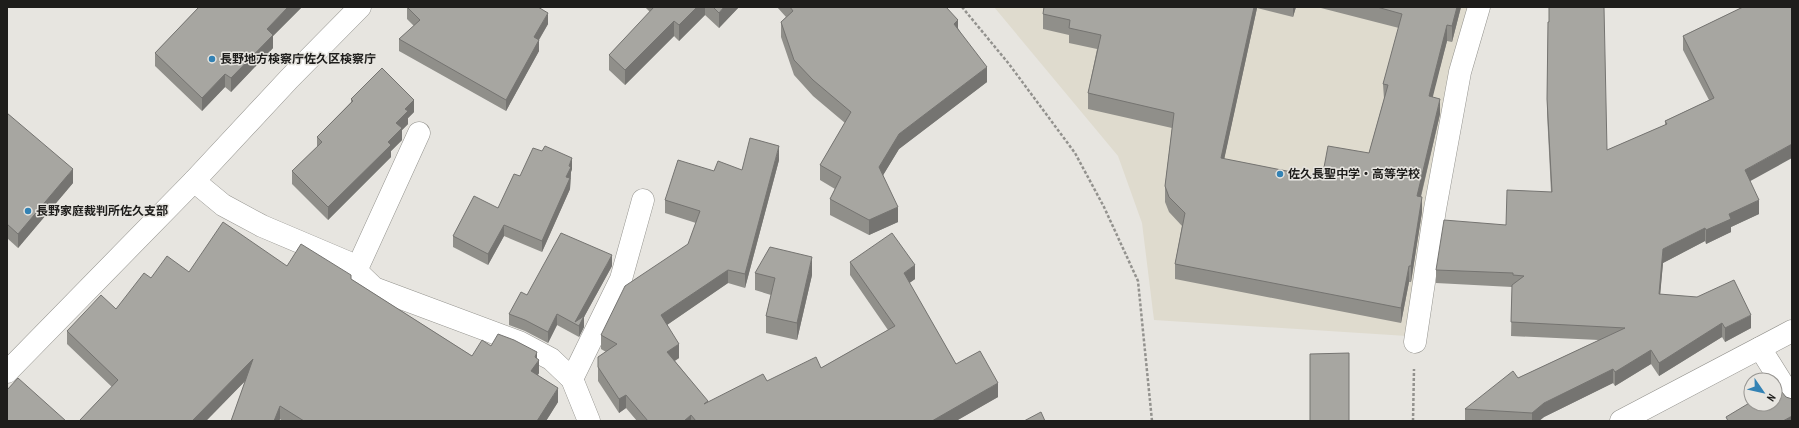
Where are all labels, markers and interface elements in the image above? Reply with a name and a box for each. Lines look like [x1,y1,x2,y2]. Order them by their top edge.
place label: 長野地方検察庁佐久区検察庁 [220,51,376,66]
marker: 長野地方検察庁佐久区検察庁 [207,54,217,64]
place label: 佐久長聖中学・高等学校 [1288,166,1420,181]
marker: 佐久長聖中学・高等学校 [1275,169,1285,179]
place label: 長野家庭裁判所佐久支部 [36,203,168,218]
marker: 長野家庭裁判所佐久支部 [23,206,33,216]
north arrow [1743,372,1783,412]
text: N [1764,391,1779,404]

